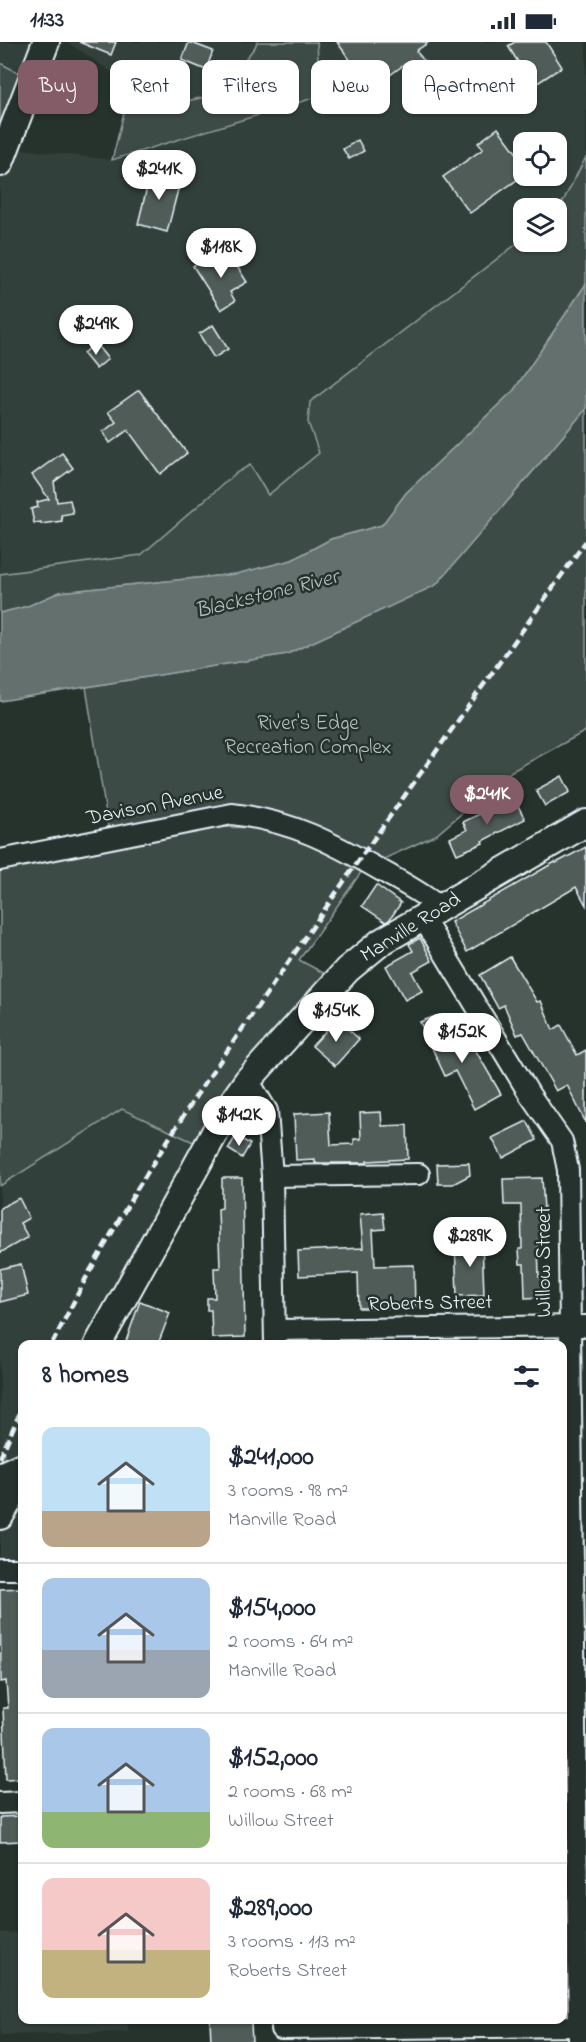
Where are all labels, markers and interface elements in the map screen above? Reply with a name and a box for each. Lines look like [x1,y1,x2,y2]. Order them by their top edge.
text: 11:33 [30,5,64,37]
chip: Buy [18,60,98,114]
chip: Rent [110,60,190,114]
chip: Filters [202,60,299,114]
chip: New [311,60,390,114]
chip: Apartment [402,60,537,114]
map controls [513,132,567,252]
button: locate [513,132,567,186]
pin: $241K [117,150,201,201]
text: $241K [136,155,182,184]
button: layers [513,198,567,252]
pin: $118K [179,228,263,279]
text: $118K [200,233,242,262]
pin: $249K [54,305,138,356]
text: $249K [73,310,119,339]
water label: Blackstone River [192,561,345,628]
park label: River's Edge Recreation Complex [225,709,391,763]
pin: $241K [445,775,529,826]
street label: Davison Avenue [83,778,226,834]
text: $241K [464,780,510,809]
street label: Manville Road [355,885,467,971]
pin: $154K [294,992,378,1043]
text: $154K [312,997,360,1026]
pin: $152K [420,1013,504,1064]
text: $152K [437,1018,487,1047]
pin: $142K [197,1096,281,1147]
text: $142K [216,1101,262,1130]
street label: Willow Street [530,1206,560,1318]
pin: $289K [428,1217,512,1268]
text: $289K [447,1222,493,1251]
street label: Roberts Street [367,1288,493,1320]
text: 8 homes [42,1357,129,1395]
icon: filters [510,1360,543,1393]
text: $241,000 [228,1439,314,1477]
icon: home [90,1451,162,1523]
text: 3 rooms · 98 m² [228,1477,348,1506]
text: Manville Road [228,1506,336,1535]
text: $154,000 [228,1590,316,1628]
icon: home [90,1602,162,1674]
text: 2 rooms · 64 m² [228,1628,353,1657]
text: Manville Road [228,1657,336,1686]
text: $152,000 [228,1740,318,1778]
icon: home [90,1752,162,1824]
text: 2 rooms · 68 m² [228,1778,353,1807]
text: Willow Street [228,1807,334,1836]
text: $289,000 [228,1890,312,1928]
icon: home [90,1902,162,1974]
text: 3 rooms · 113 m² [228,1928,356,1957]
text: Roberts Street [228,1957,347,1986]

